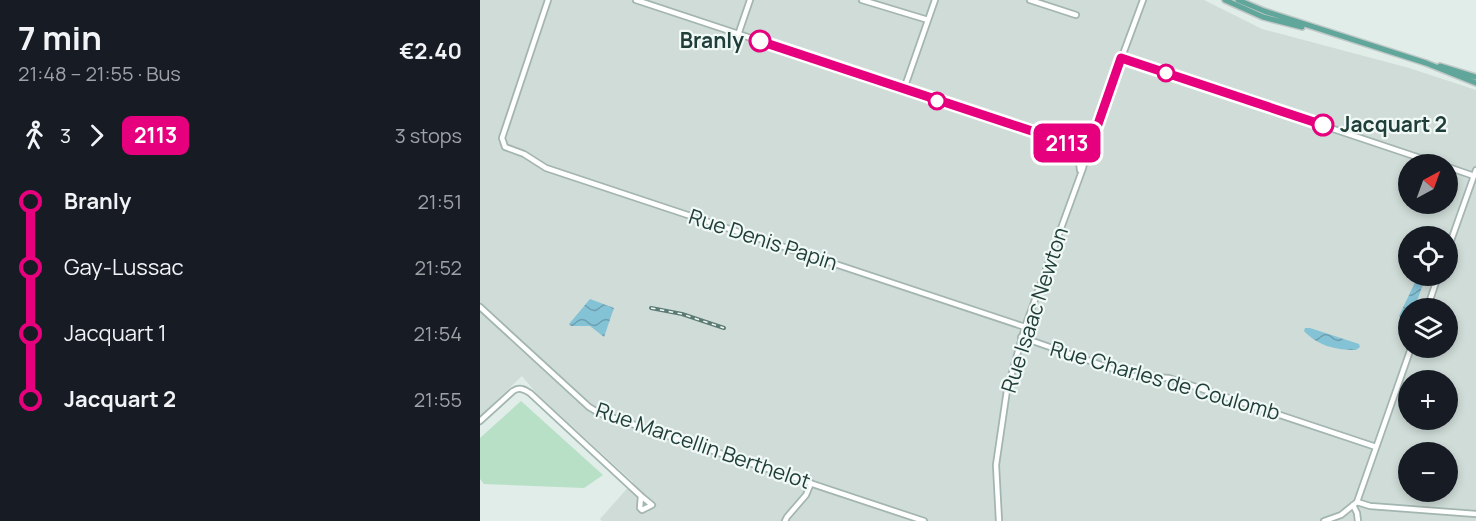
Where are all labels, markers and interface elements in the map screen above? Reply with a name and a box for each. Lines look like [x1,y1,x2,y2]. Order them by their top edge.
text: 7 min [18,15,102,60]
place label: Branly [680,26,744,54]
marker: Branly [749,30,771,52]
text: €2.40 [399,36,462,66]
text: 21:48 – 21:55 · Bus [18,60,181,87]
unlabelled marker [1157,64,1175,82]
unlabelled marker [928,92,946,110]
place label: Jacquart 2 [1340,110,1447,138]
marker: Jacquart 2 [1312,114,1334,136]
icon: walk [18,119,51,152]
icon: forward [80,119,113,152]
text: 2113 [134,121,177,149]
text: 3 [60,122,71,149]
text: 3 stops [395,122,462,149]
line badge: 2113 [1025,124,1109,162]
text: 2113 [1045,129,1089,157]
north arrow [1398,154,1458,214]
map controls [1398,154,1458,502]
text: Branly [64,186,131,216]
text: 21:51 [417,188,462,215]
street label: Rue Denis Papin [685,202,841,276]
street label: Rue Isaac Newton [994,223,1074,396]
button: locate [1398,226,1458,286]
text: Gay-Lussac [64,252,184,282]
text: 21:52 [414,254,462,281]
button: layers [1398,298,1458,358]
text: Jacquart 1 [64,318,167,348]
text: 21:54 [413,320,462,347]
street label: Rue Charles de Coulomb [1047,334,1283,426]
button: + [1398,370,1458,430]
text: Jacquart 2 [64,384,176,414]
text: 21:55 [414,386,462,413]
street label: Rue Marcellin Berthelot [592,395,814,495]
button: − [1398,442,1458,502]

